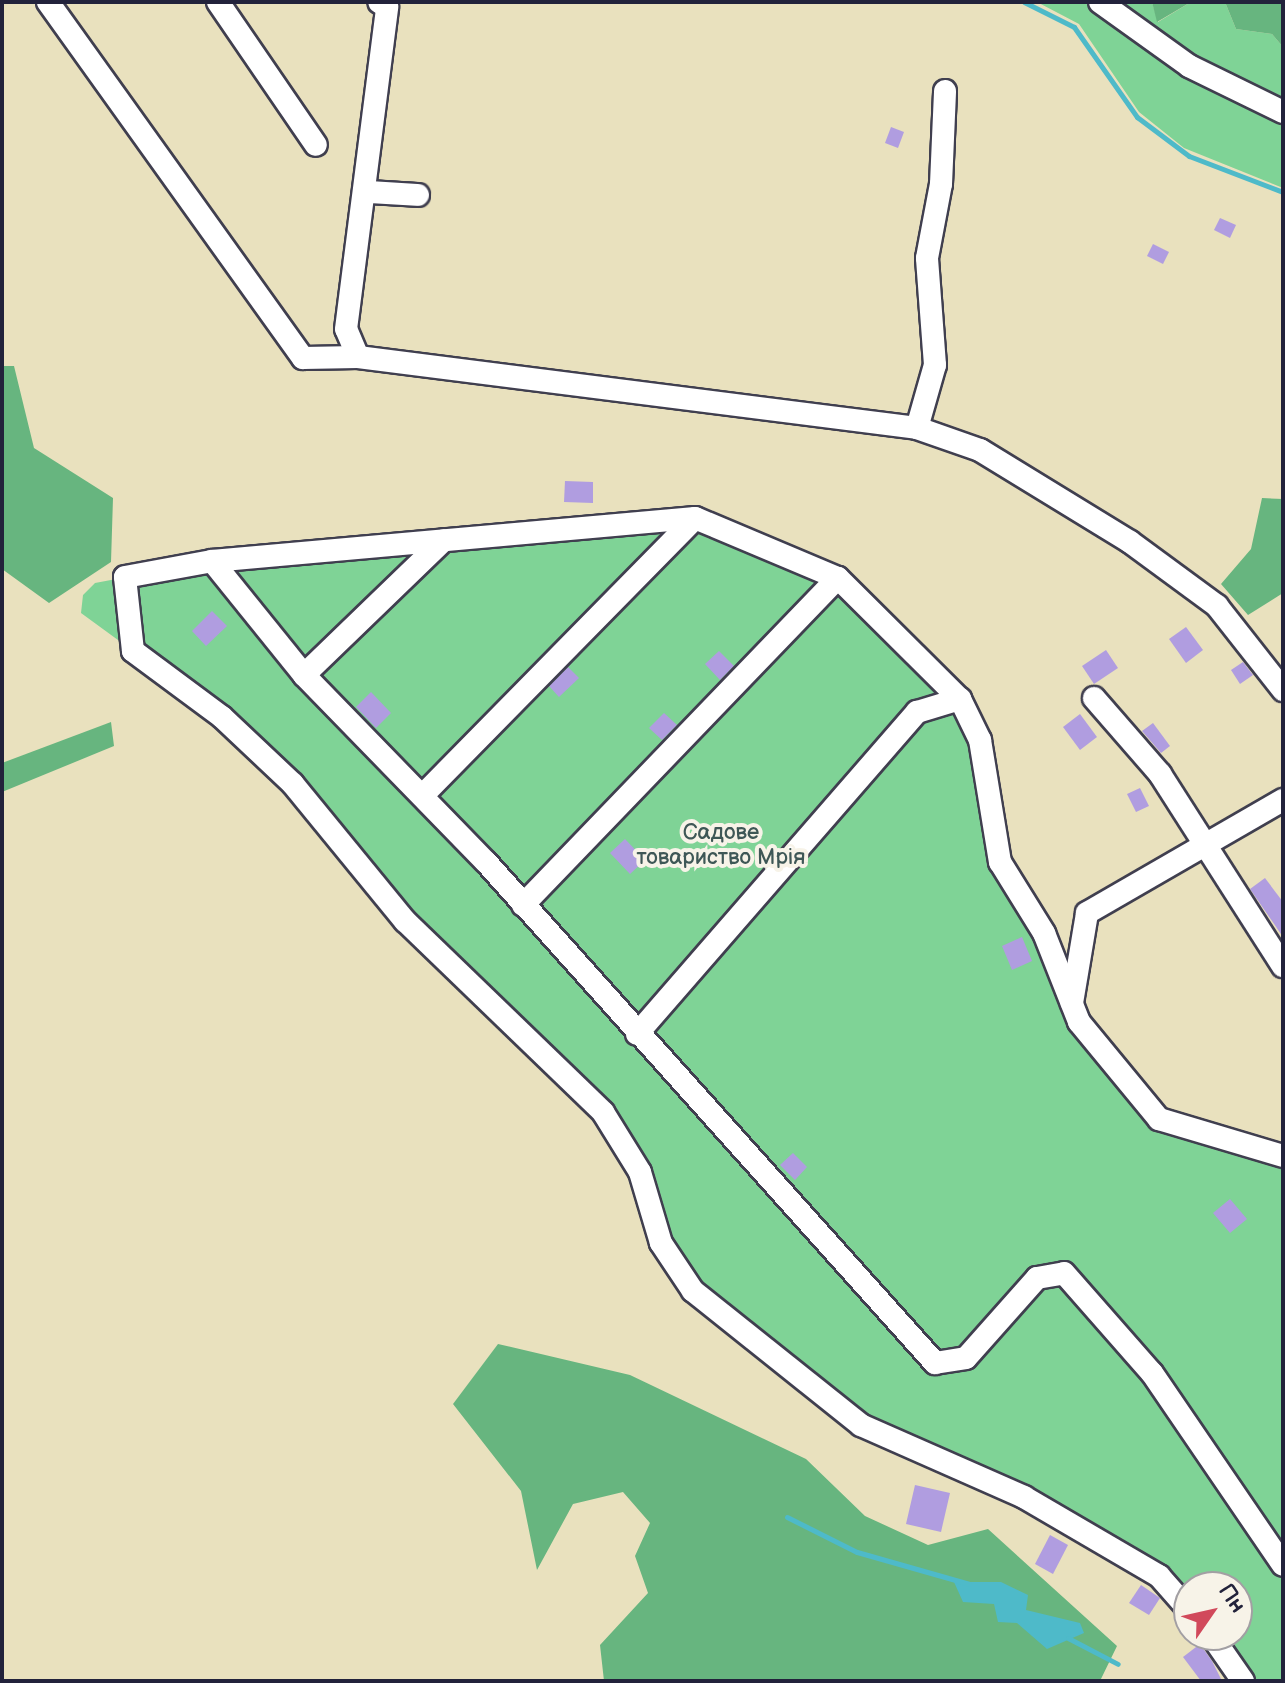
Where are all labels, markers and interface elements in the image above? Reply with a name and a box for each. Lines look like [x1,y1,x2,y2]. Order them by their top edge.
park label: Садове товариство Мрія [637,819,805,870]
north arrow [1173,1571,1253,1651]
text: Пн [1212,1579,1251,1618]

